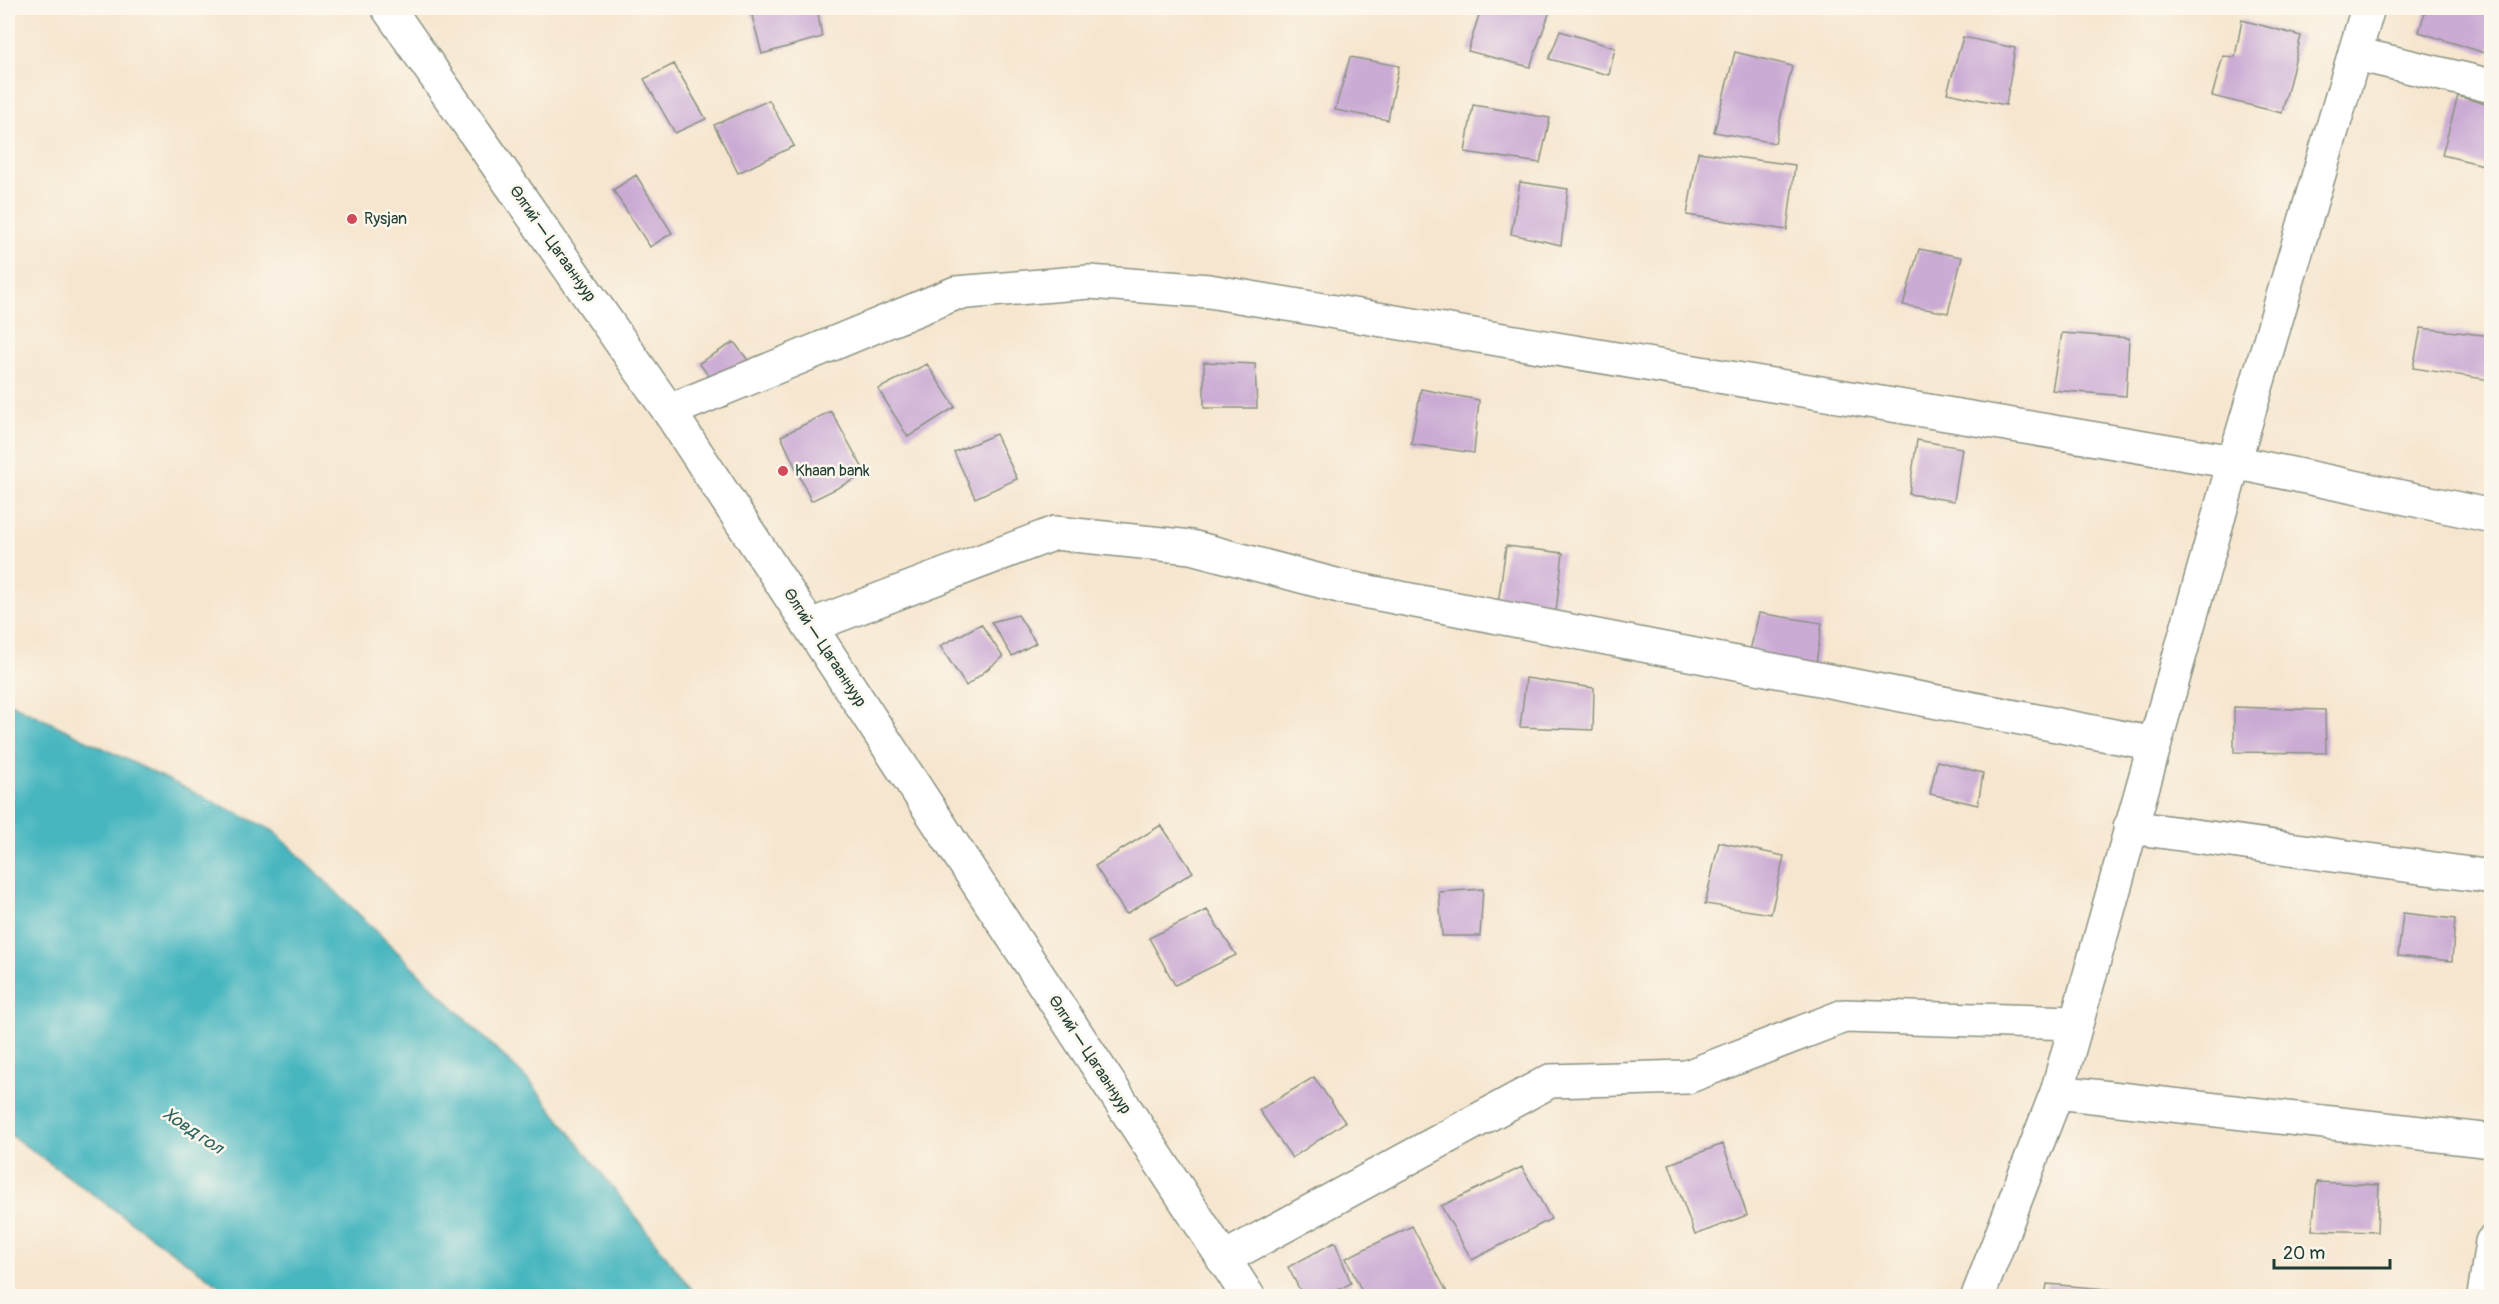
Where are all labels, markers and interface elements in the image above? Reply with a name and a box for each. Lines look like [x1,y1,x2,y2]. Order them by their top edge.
street label: Өлгий — Цагааннуур [506,182,600,306]
place label: Rysjan [364,209,407,229]
marker: Rysjan [345,212,359,226]
place label: Khaan bank [795,461,870,481]
marker: Khaan bank [776,464,790,478]
street label: Өлгий — Цагааннуур [779,585,871,711]
street label: Өлгий — Цагааннуур [1044,992,1136,1118]
water label: Ховд гол [158,1102,229,1160]
scale bar [2274,1232,2390,1270]
text: 20 m [2283,1242,2325,1265]

